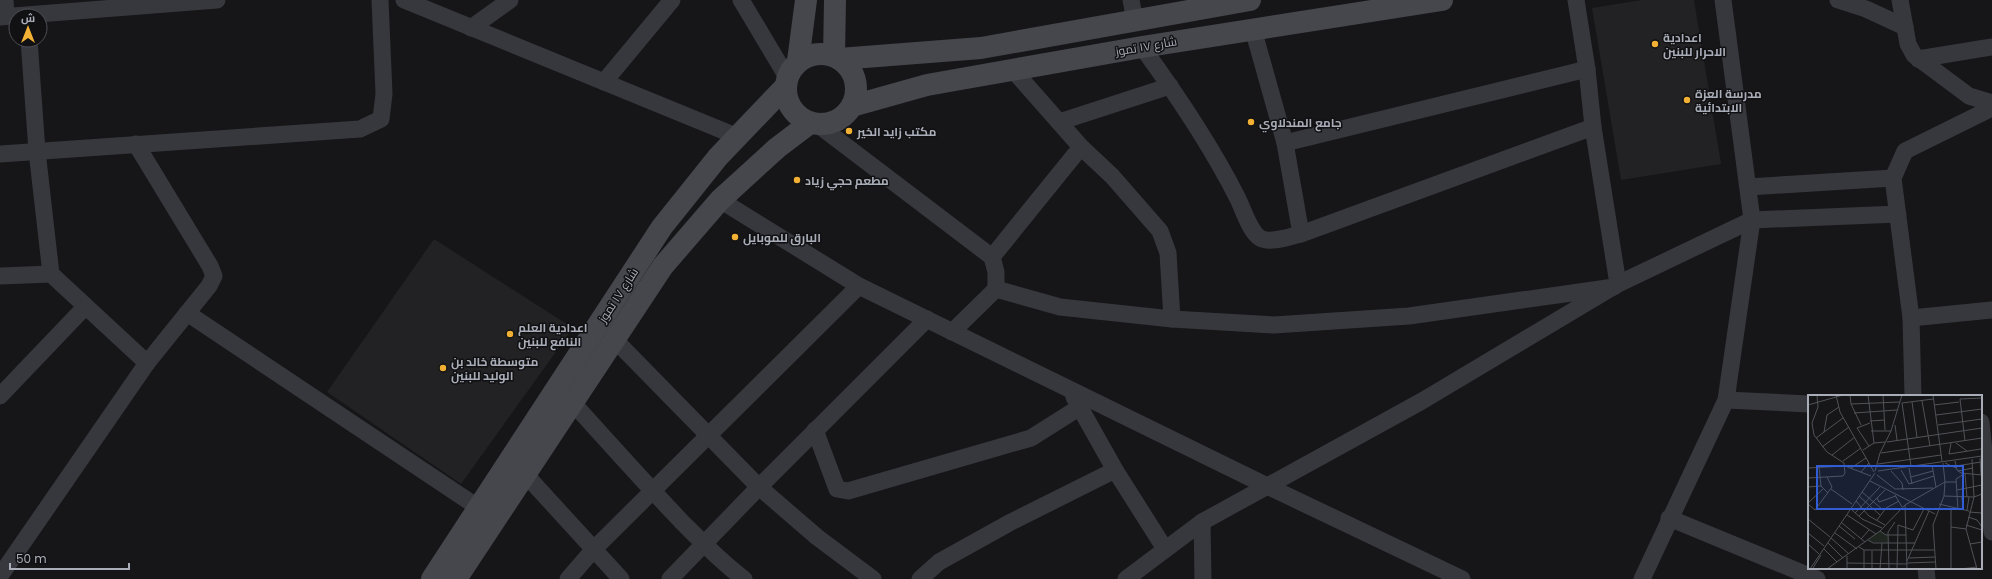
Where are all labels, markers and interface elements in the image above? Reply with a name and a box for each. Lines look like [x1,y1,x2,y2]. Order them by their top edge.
north arrow [8,8,48,48]
text: ش [21,10,35,26]
place label: اعدادية الاحرار للبنين [1663,29,1726,60]
street label: شارع ١٧ تموز [1113,32,1178,60]
marker: اعدادية الاحرار للبنين [1650,39,1660,49]
place label: مدرسة العزة الابتدائية [1695,85,1762,116]
marker: مدرسة العزة الابتدائية [1682,95,1692,105]
place label: جامع المندلاوي [1259,114,1342,133]
marker: جامع المندلاوي [1246,117,1256,127]
place label: مكتب زايد الخير [856,123,936,140]
marker: مكتب زايد الخير [844,126,854,136]
place label: مطعم حجي زياد [805,172,889,191]
marker: مطعم حجي زياد [792,175,802,185]
place label: البارق للموبايل [743,229,821,246]
marker: البارق للموبايل [730,232,740,242]
street label: شارع ١٧ تموز [593,264,642,327]
place label: اعدادية العلم النافع للبنين [518,319,588,351]
marker: اعدادية العلم النافع للبنين [505,329,515,339]
place label: متوسطة خالد بن الوليد للبنين [451,353,538,384]
marker: متوسطة خالد بن الوليد للبنين [438,363,448,373]
inset map [1808,395,1982,569]
scale bar [10,545,129,571]
text: 50 m [16,550,47,567]

